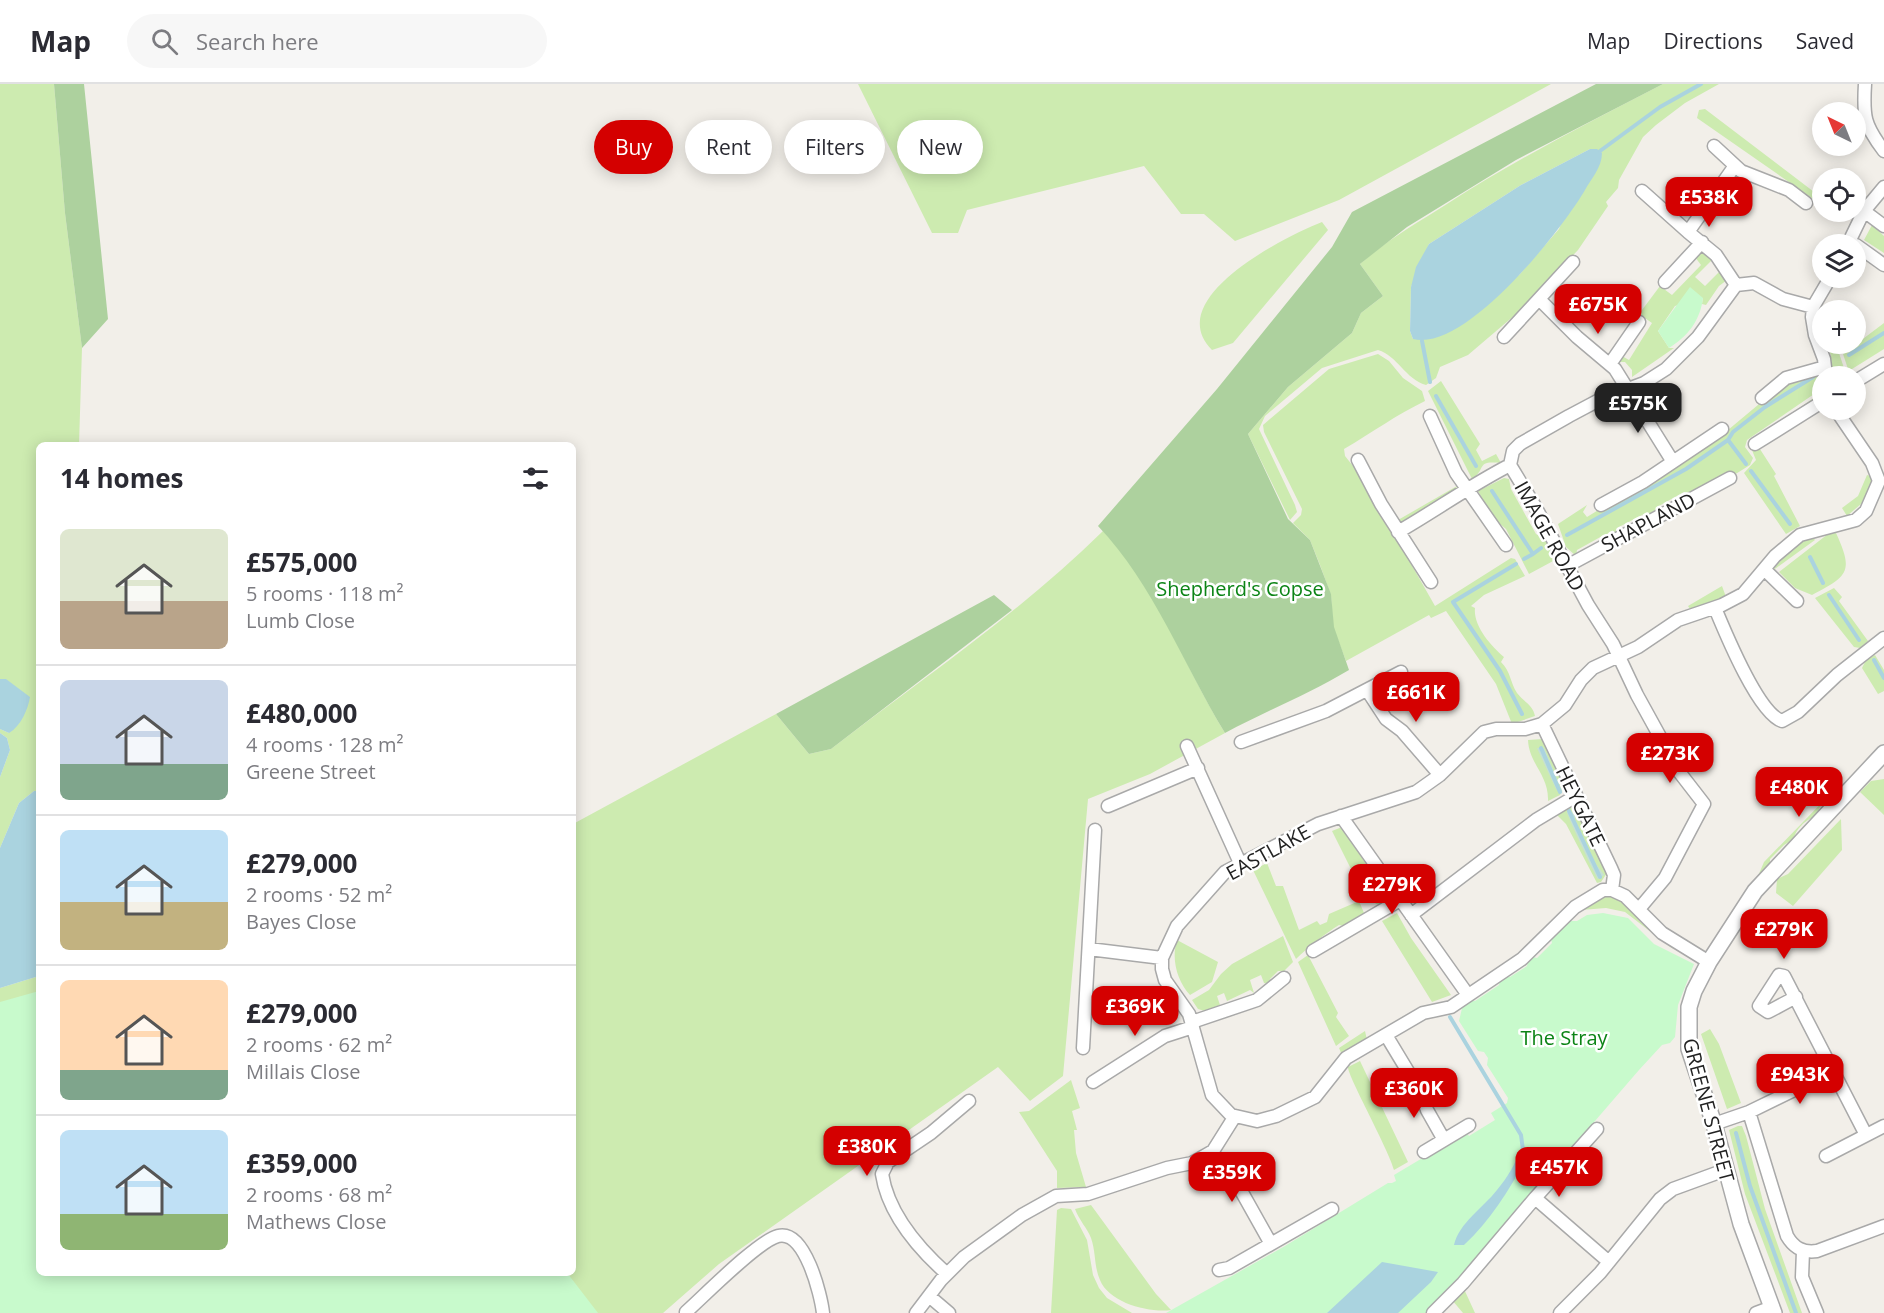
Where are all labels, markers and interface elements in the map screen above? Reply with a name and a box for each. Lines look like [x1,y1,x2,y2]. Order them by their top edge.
search box [127,14,547,68]
text: Map [30,22,91,60]
icon: search [148,25,181,58]
text: Search here [196,26,319,56]
text: Map [1587,27,1630,55]
text: Directions [1663,27,1763,55]
text: Saved [1796,27,1854,55]
north arrow [1812,102,1866,156]
map controls [1812,102,1866,420]
chip: Buy [594,120,673,174]
chip: Rent [685,120,772,174]
chip: Filters [784,120,885,174]
chip: New [897,120,983,174]
button: locate [1812,168,1866,222]
pin: £538K [1667,177,1751,228]
text: £538K [1679,183,1739,210]
button: layers [1812,234,1866,288]
pin: £675K [1556,284,1640,335]
text: £675K [1568,290,1628,317]
button: + [1812,300,1866,354]
button: − [1812,366,1866,420]
pin: £575K [1596,383,1680,434]
text: £575K [1608,389,1668,416]
text: 14 homes [60,460,184,496]
icon: filters [519,462,552,495]
street label: IMAGE ROAD [1509,476,1591,596]
street label: SHAPLAND [1596,486,1700,558]
text: £575,000 [246,544,357,580]
icon: home [108,553,180,625]
park label: Shepherd's Copse [1156,575,1324,602]
text: 5 rooms · 118 m² [246,580,404,607]
text: Lumb Close [246,607,355,634]
pin: £661K [1374,672,1458,723]
text: £661K [1386,678,1446,705]
text: £480,000 [246,695,357,731]
icon: home [108,704,180,776]
text: 4 rooms · 128 m² [246,731,404,758]
pin: £273K [1628,733,1712,784]
text: £273K [1640,739,1700,766]
text: Greene Street [246,758,376,785]
street label: HEYGATE [1550,761,1612,851]
pin: £480K [1757,767,1841,818]
text: £480K [1769,773,1829,800]
street label: EASTLAKE [1221,818,1315,886]
text: £279,000 [246,845,357,881]
icon: home [108,854,180,926]
pin: £279K [1350,864,1434,915]
text: £279K [1362,870,1422,897]
text: 2 rooms · 52 m² [246,881,392,908]
text: Bayes Close [246,908,356,935]
pin: £279K [1742,909,1826,960]
text: £279K [1754,915,1814,942]
pin: £369K [1093,986,1177,1037]
text: £369K [1105,992,1165,1019]
text: £279,000 [246,995,357,1031]
icon: home [108,1004,180,1076]
park label: The Stray [1520,1024,1609,1051]
text: 2 rooms · 62 m² [246,1031,392,1058]
street label: GREENE STREET [1677,1035,1741,1185]
pin: £943K [1758,1054,1842,1105]
text: Millais Close [246,1058,360,1085]
text: £943K [1770,1060,1830,1087]
pin: £360K [1372,1068,1456,1119]
text: £360K [1384,1074,1444,1101]
pin: £380K [825,1126,909,1177]
text: £380K [837,1132,897,1159]
text: £359,000 [246,1145,357,1181]
pin: £457K [1517,1147,1601,1198]
pin: £359K [1190,1152,1274,1203]
text: £457K [1529,1153,1589,1180]
icon: home [108,1154,180,1226]
text: £359K [1202,1158,1262,1185]
text: 2 rooms · 68 m² [246,1181,392,1208]
text: Mathews Close [246,1208,386,1235]

